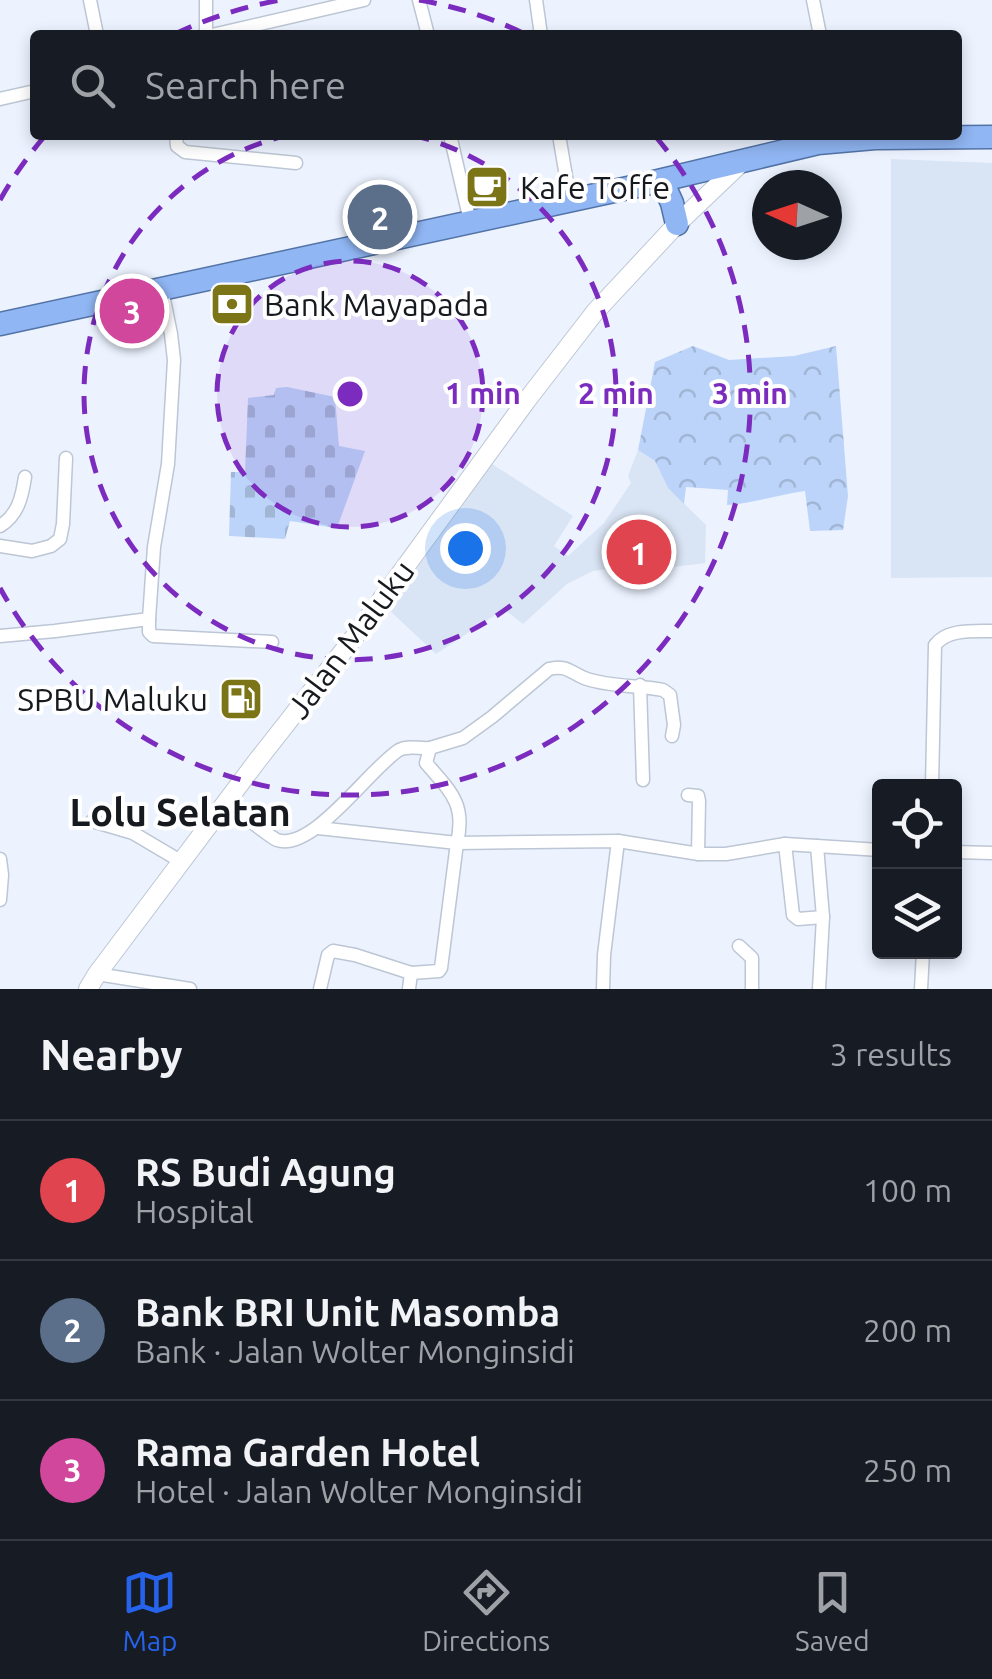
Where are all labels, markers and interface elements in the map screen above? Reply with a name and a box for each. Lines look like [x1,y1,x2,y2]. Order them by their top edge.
search box [30,30,962,140]
icon: search [65,58,120,113]
text: Search here [145,64,346,106]
cafe icon: Kafe Toffe [464,164,510,210]
place label: Kafe Toffe [520,169,670,205]
north arrow [752,170,842,260]
pin: 2 [348,180,412,254]
pin: 3 [100,274,164,348]
bank icon: Bank Mayapada [209,281,255,327]
place label: Bank Mayapada [264,286,489,322]
centre of rings [332,376,368,412]
text: 1 min [445,376,521,410]
text: 2 min [578,376,654,410]
text: 3 min [712,376,788,410]
pin: 1 [606,514,672,590]
your location [440,523,491,574]
street label: Jalan Maluku [279,553,421,725]
fuel station icon: SPBU Maluku [218,676,264,722]
place label: SPBU Maluku [17,681,208,717]
map controls [872,779,962,959]
button: locate [872,779,962,869]
district label: Lolu Selatan [69,791,291,833]
button: layers [872,869,962,959]
text: Nearby [40,1031,183,1078]
text: 3 results [830,1036,952,1072]
text: RS Budi Agung [135,1151,396,1193]
text: 1 [63,1172,82,1208]
text: 100 m [863,1172,952,1208]
text: Hospital [135,1193,254,1229]
text: Bank BRI Unit Masomba [135,1291,560,1333]
text: 2 [63,1312,82,1348]
text: 200 m [863,1312,952,1348]
text: Bank · Jalan Wolter Monginsidi [135,1333,575,1369]
text: Rama Garden Hotel [135,1431,480,1473]
text: 3 [63,1452,82,1488]
text: 250 m [863,1452,952,1488]
text: Hotel · Jalan Wolter Monginsidi [135,1473,583,1509]
tab: Map [122,1565,178,1656]
tab: Directions [422,1565,550,1656]
tab: Saved [795,1565,870,1656]

